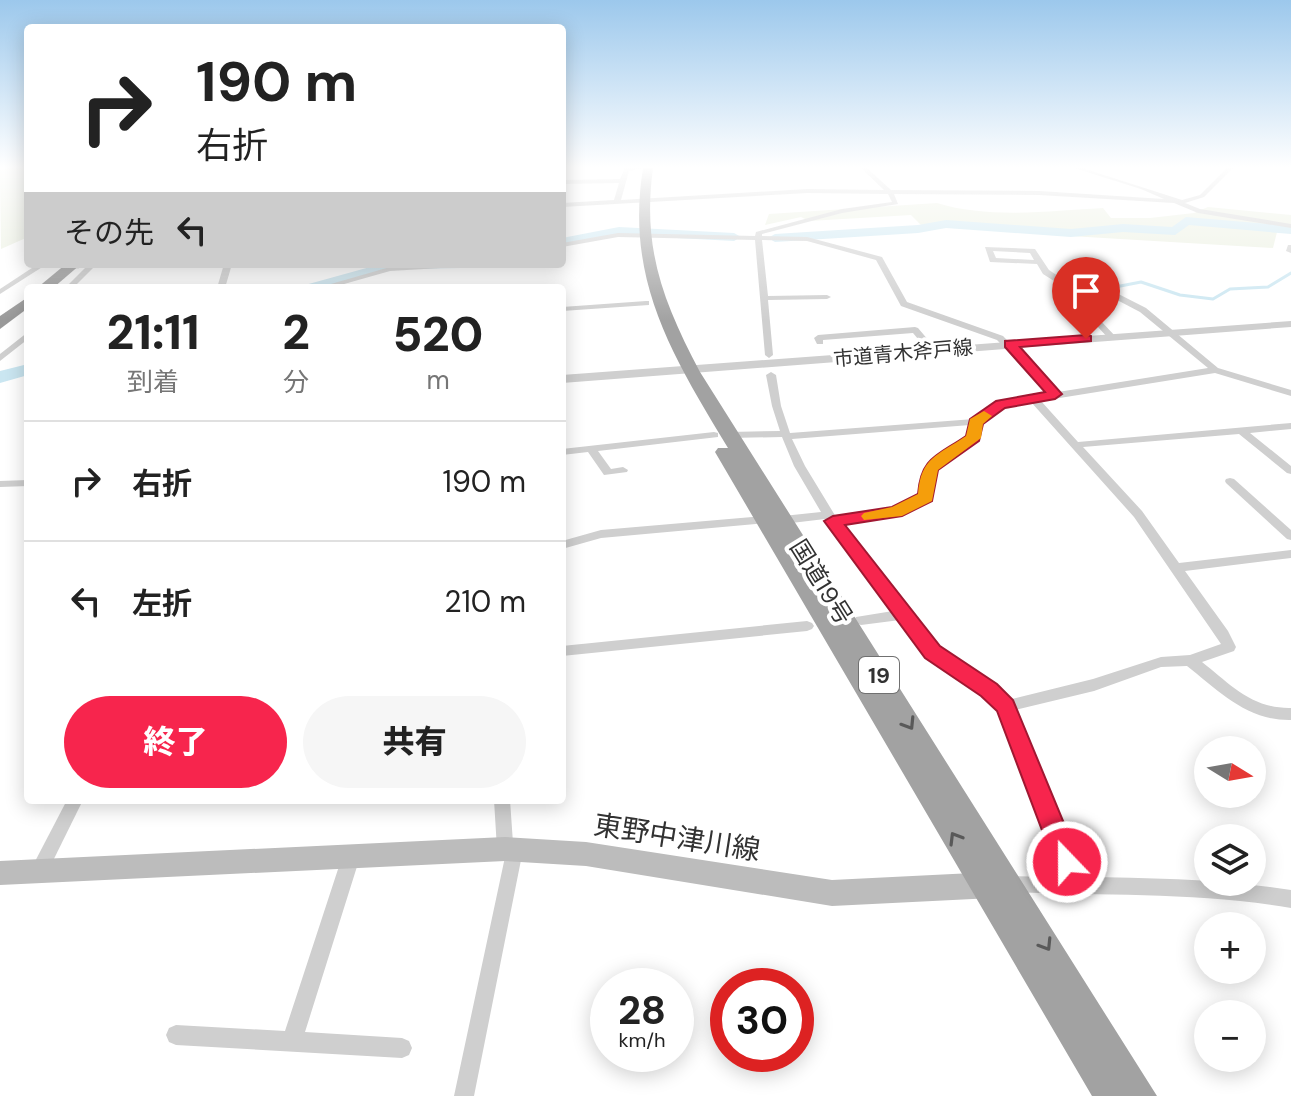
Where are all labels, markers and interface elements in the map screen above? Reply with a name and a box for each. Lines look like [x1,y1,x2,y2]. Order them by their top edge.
text: 190 m [196,45,357,118]
icon: right [64,56,168,160]
text: 右折 [196,122,268,169]
icon: left [170,208,214,252]
text: その先 [64,213,154,252]
pin [1052,257,1120,339]
icon: arrive [1064,269,1108,313]
text: 21:11 [106,301,200,364]
text: 2 [282,301,310,364]
text: 520 [392,303,484,366]
street label: 市道青木斧戸線 [832,334,974,372]
text: m [426,363,450,397]
text: 到着 [127,365,179,399]
text: 分 [283,365,309,399]
icon: right [64,459,108,503]
text: 190 m [443,462,526,501]
text: 右折 [132,464,192,503]
street label: 国道19号 [783,533,860,630]
icon: left [64,579,108,623]
text: 210 m [444,582,526,621]
text: 左折 [132,584,192,623]
road number: 19 [859,657,899,693]
button: 終了 [64,696,287,788]
button: 共有 [303,696,526,788]
one-way arrow [900,716,915,730]
north arrow [1194,736,1266,808]
map controls [1194,736,1266,1072]
street label: 東野中津川線 [591,806,763,869]
position arrow [1025,820,1109,904]
button: layers [1194,824,1266,896]
one-way arrow [949,832,965,847]
button: + [1194,912,1266,984]
one-way arrow [1037,936,1052,951]
speed limit sign: 30 [710,968,814,1072]
text: 28 [618,984,666,1036]
button: − [1194,1000,1266,1072]
text: km/h [618,1027,666,1053]

